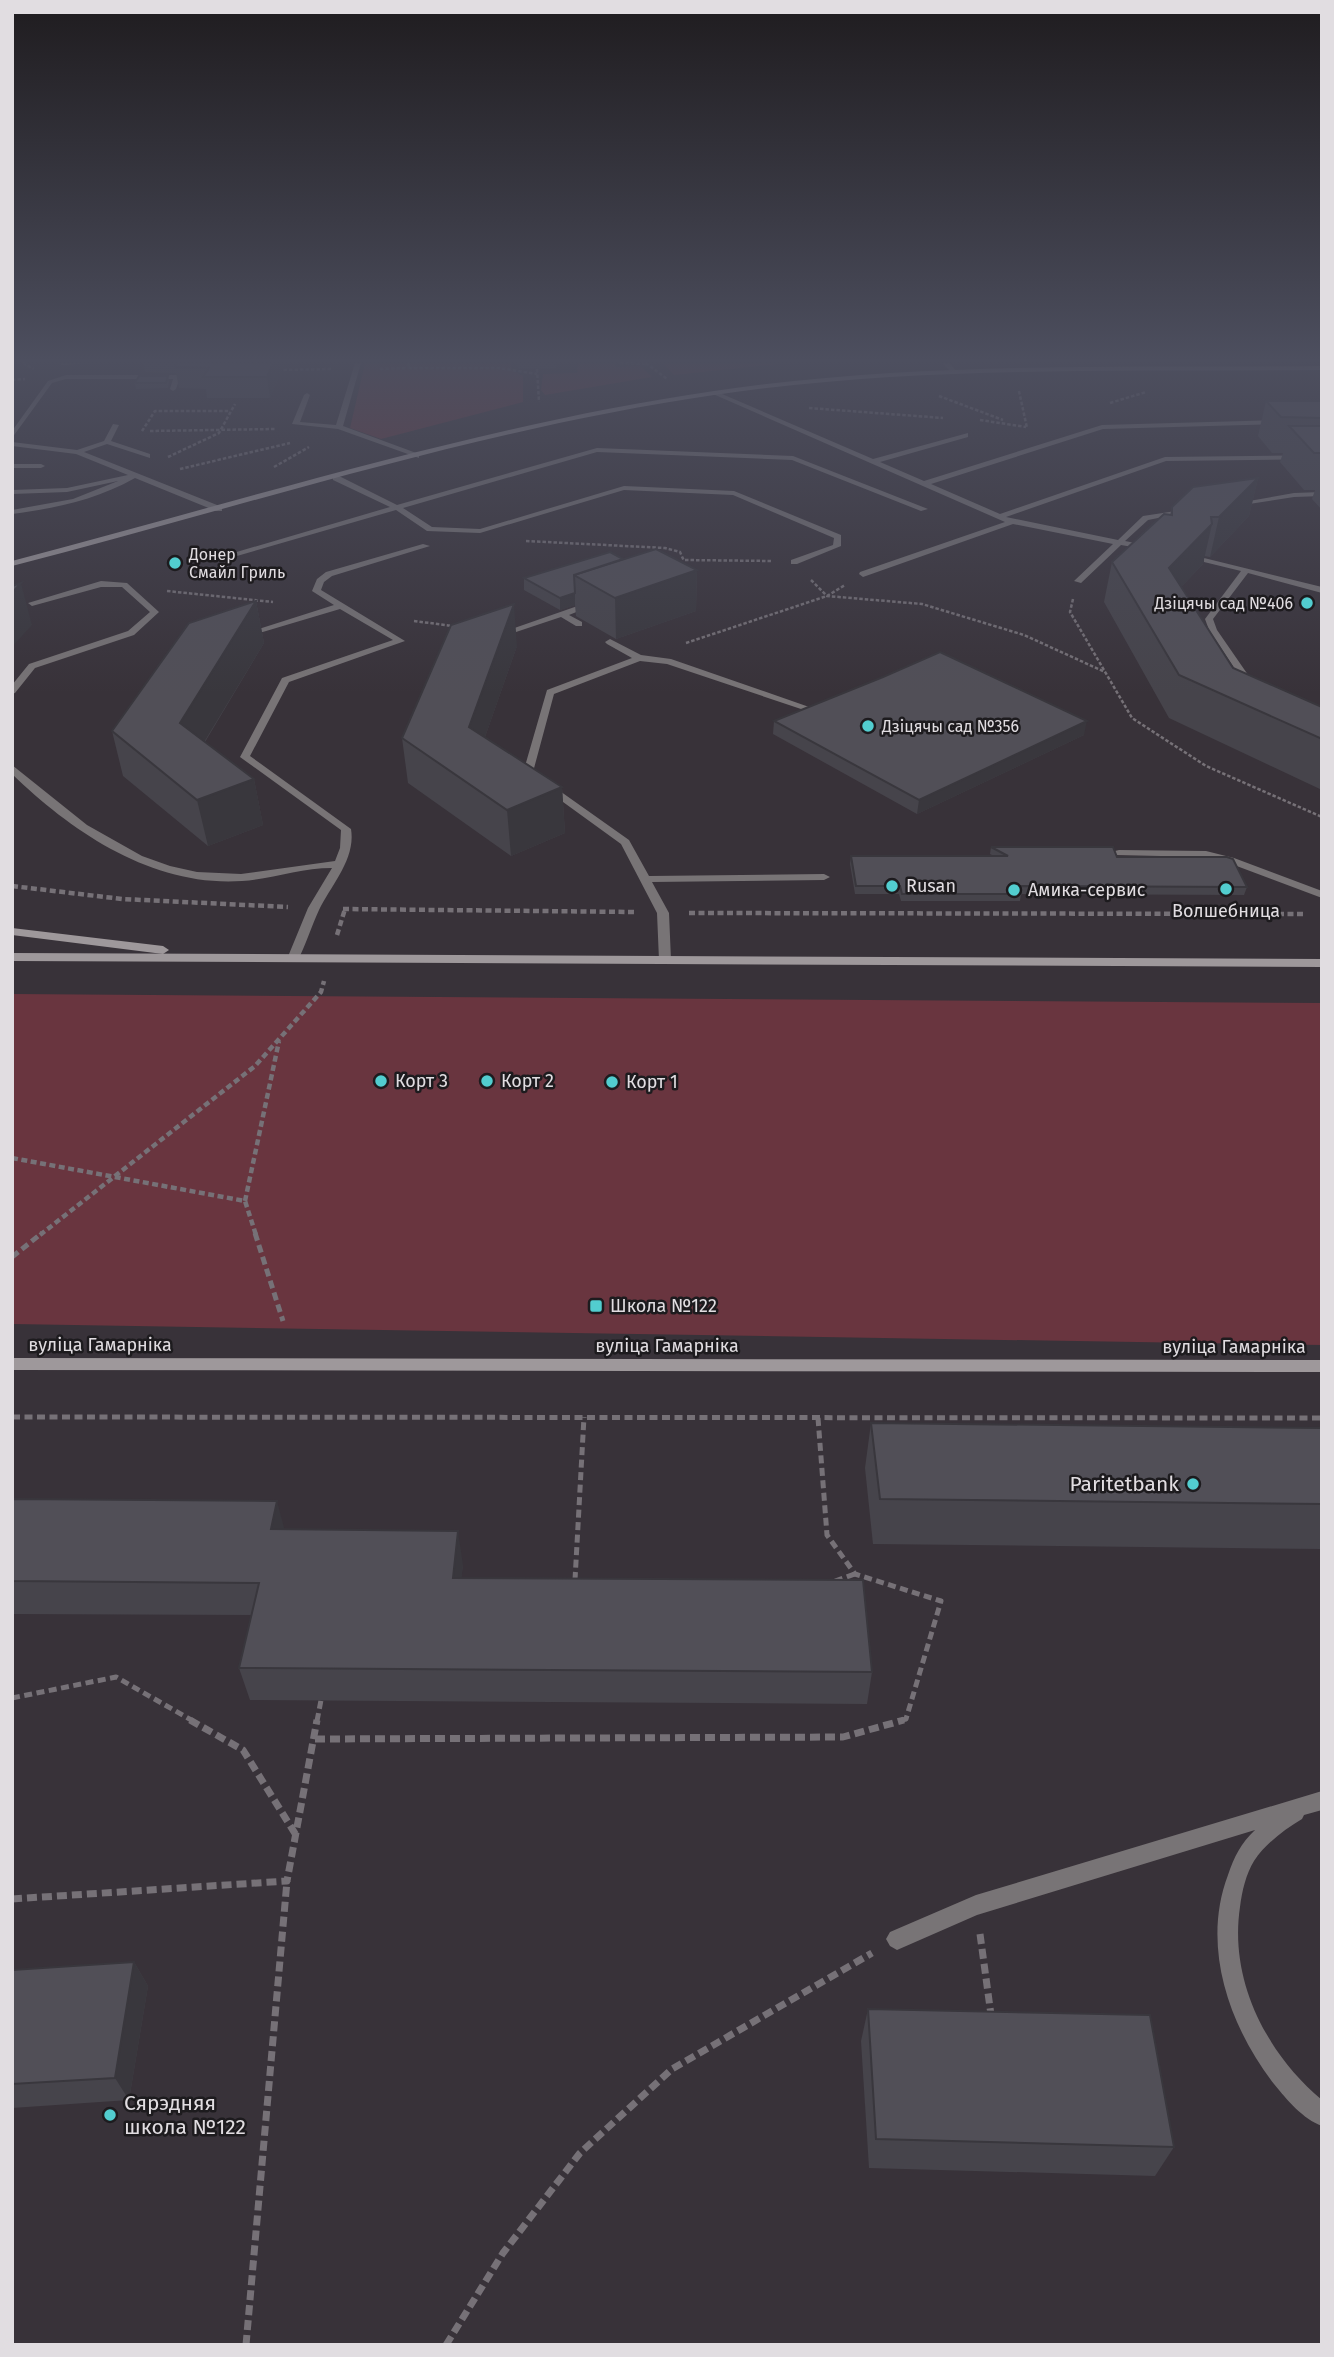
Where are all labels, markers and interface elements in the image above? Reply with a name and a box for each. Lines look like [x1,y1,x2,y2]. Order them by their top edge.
place label: Донер Смайл Гриль [188,545,285,582]
marker: Донер Смайл Гриль [167,555,183,571]
place label: Дзіцячы сад №406 [1153,594,1293,613]
marker: Дзіцячы сад №406 [1299,595,1315,611]
place label: Дзіцячы сад №356 [881,717,1019,736]
marker: Дзіцячы сад №356 [860,718,876,734]
place label: Rusan [906,875,956,897]
marker: Rusan [884,878,900,894]
place label: Амика-сервис [1028,879,1146,901]
marker: Волшебница [1218,881,1234,897]
marker: Амика-сервис [1006,882,1022,898]
place label: Волшебница [1172,900,1280,922]
place label: Корт 3 [395,1070,448,1092]
place label: Корт 2 [501,1070,554,1092]
place label: Корт 1 [626,1071,678,1093]
marker: Корт 3 [373,1073,389,1089]
marker: Корт 2 [479,1073,495,1089]
marker: Корт 1 [604,1074,620,1090]
place label: Школа №122 [610,1295,717,1317]
marker: Школа №122 [588,1298,604,1314]
street label: вуліца Гамарніка [28,1334,172,1356]
street label: вуліца Гамарніка [595,1335,739,1357]
street label: вуліца Гамарніка [1162,1336,1306,1358]
place label: Paritetbank [1069,1471,1179,1497]
marker: Paritetbank [1185,1476,1201,1492]
place label: Сярэдняя школа №122 [124,2090,246,2140]
marker: Сярэдняя школа №122 [102,2107,118,2123]

